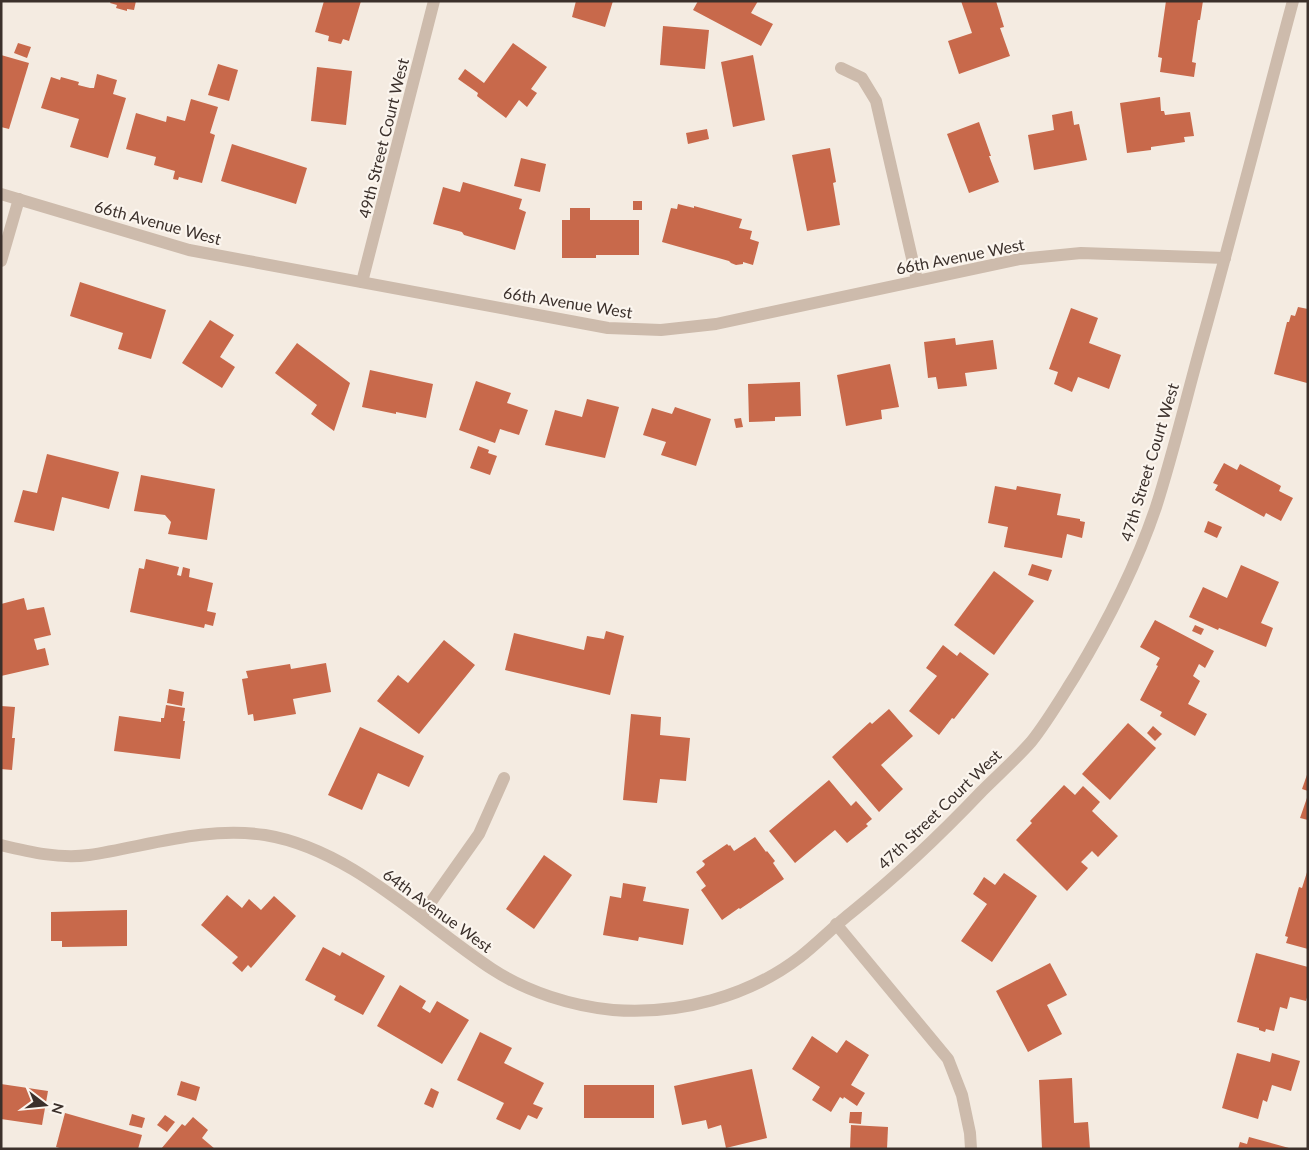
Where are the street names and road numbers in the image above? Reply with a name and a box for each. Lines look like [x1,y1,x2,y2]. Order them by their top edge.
street label: 49th Street Court West [354,56,412,220]
street label: 66th Avenue West [93,196,224,248]
street label: 66th Avenue West [894,234,1026,278]
street label: 66th Avenue West [502,282,634,322]
street label: 47th Street Court West [1116,380,1182,543]
street label: 47th Street Court West [873,745,1005,873]
street label: 64th Avenue West [380,864,497,956]

